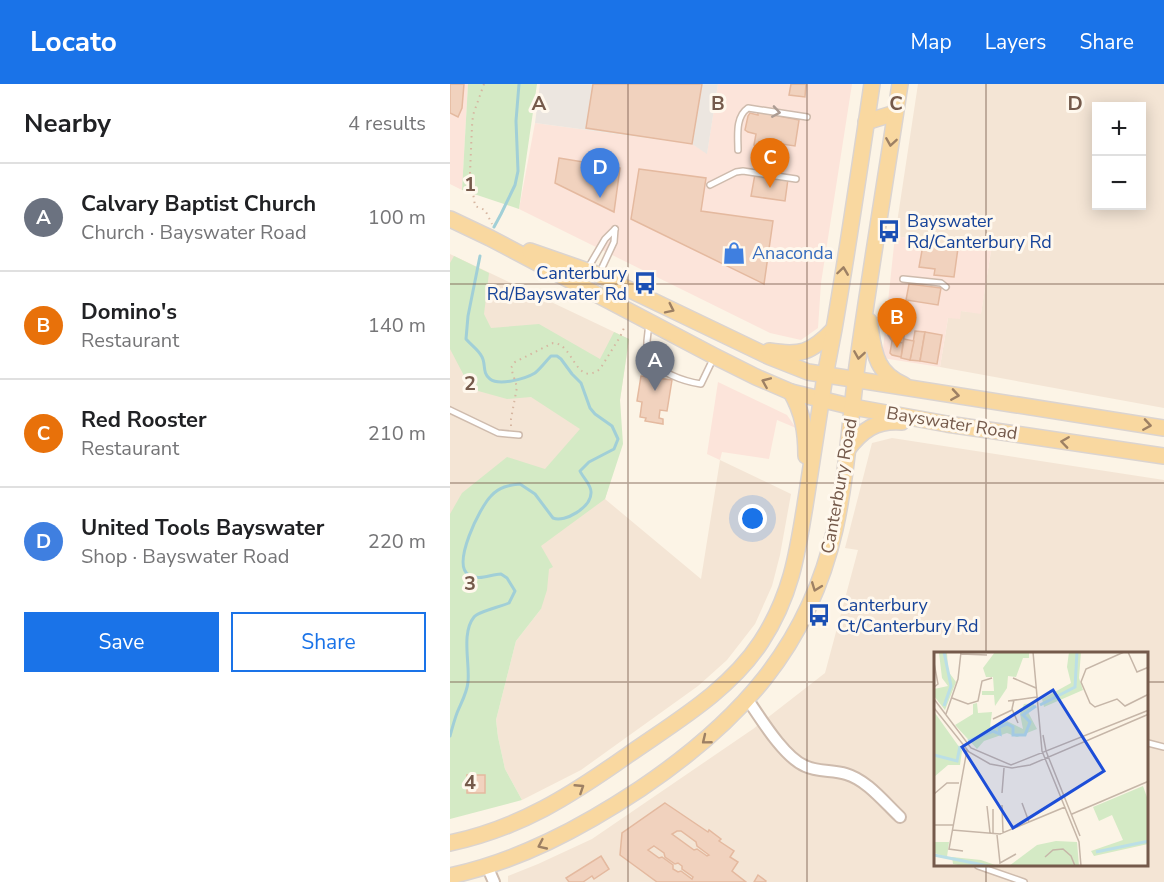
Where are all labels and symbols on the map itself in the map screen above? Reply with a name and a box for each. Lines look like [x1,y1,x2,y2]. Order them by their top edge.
text: A [532,90,547,117]
text: B [711,90,725,117]
text: C [889,90,903,117]
text: D [1067,90,1083,117]
one-way arrow [771,106,780,118]
one-way arrow [886,137,898,146]
pin: C [750,138,790,188]
pin: D [580,148,620,198]
text: 1 [464,171,476,198]
place label: Bayswater Rd/Canterbury Rd [907,209,1052,254]
bus stop icon: Bayswater Rd/Canterbury Rd [876,218,902,244]
shop icon: Anaconda [721,240,747,266]
place label: Anaconda [752,241,833,265]
place label: Canterbury Rd/Bayswater Rd [487,261,628,306]
one-way arrow [837,267,849,276]
bus stop icon: Canterbury Rd/Bayswater Rd [632,270,658,296]
pin: B [878,298,916,348]
one-way arrow [664,301,675,313]
pin: A [636,342,674,391]
one-way arrow [853,351,865,360]
text: 2 [464,370,476,397]
one-way arrow [762,377,773,389]
one-way arrow [950,389,959,401]
street label: Bayswater Road [885,401,1019,445]
street label: Canterbury Road [815,416,863,556]
one-way arrow [1143,419,1152,431]
one-way arrow [1060,436,1069,448]
your location [738,504,767,533]
text: 3 [464,570,476,597]
one-way arrow [811,581,824,592]
place label: Canterbury Ct/Canterbury Rd [837,593,979,638]
bus stop icon: Canterbury Ct/Canterbury Rd [806,602,832,628]
inset map [934,652,1149,867]
one-way arrow [702,733,713,744]
text: 4 [464,769,476,796]
one-way arrow [574,784,585,795]
one-way arrow [537,838,548,850]

